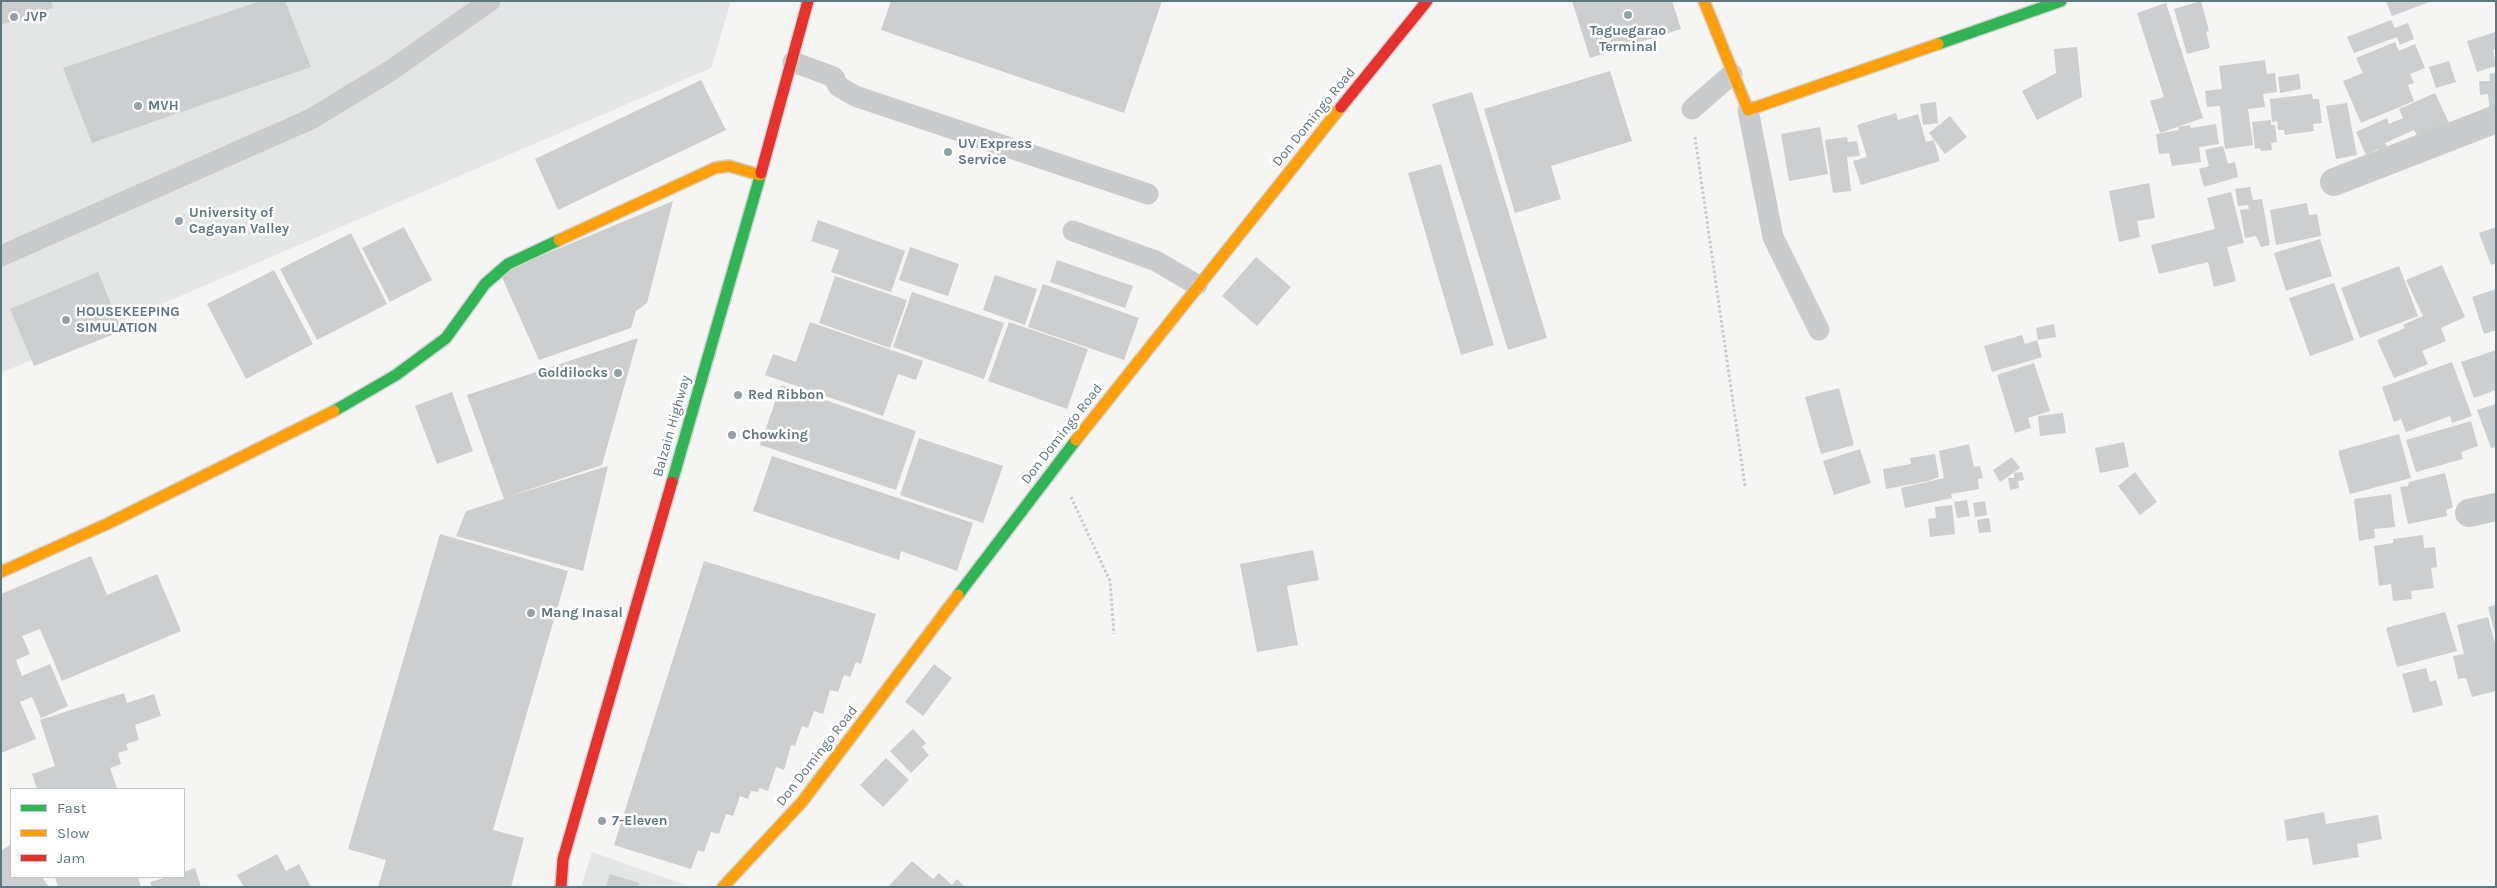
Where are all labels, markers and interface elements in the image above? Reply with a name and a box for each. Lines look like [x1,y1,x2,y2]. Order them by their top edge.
place label: JVP [24,9,47,25]
marker: Taguegarao Terminal [1622,9,1634,21]
marker: JVP [8,11,20,23]
place label: Taguegarao Terminal [1590,23,1666,56]
street label: Don Domingo Road [1269,64,1359,170]
place label: MVH [148,98,179,114]
marker: MVH [132,100,144,112]
place label: UV Express Service [958,136,1032,168]
marker: UV Express Service [942,146,954,158]
place label: University of Cagayan Valley [189,205,289,238]
marker: University of Cagayan Valley [173,215,185,227]
place label: HOUSEKEEPING SIMULATION [76,304,180,336]
marker: HOUSEKEEPING SIMULATION [60,314,72,326]
place label: Goldilocks [538,365,608,381]
marker: Goldilocks [612,367,624,379]
street label: Balzain Highway [649,373,695,479]
street label: Don Domingo Road [1018,381,1106,487]
place label: Red Ribbon [748,387,824,403]
marker: Red Ribbon [732,389,744,401]
place label: Chowking [742,427,808,443]
marker: Chowking [726,429,738,441]
place label: Mang Inasal [541,605,623,621]
marker: Mang Inasal [525,607,537,619]
street label: Don Domingo Road [773,703,861,809]
legend [10,788,185,878]
text: Fast [57,799,86,817]
place label: 7-Eleven [612,813,667,829]
marker: 7-Eleven [596,815,608,827]
text: Slow [57,824,89,842]
text: Jam [57,849,85,867]

